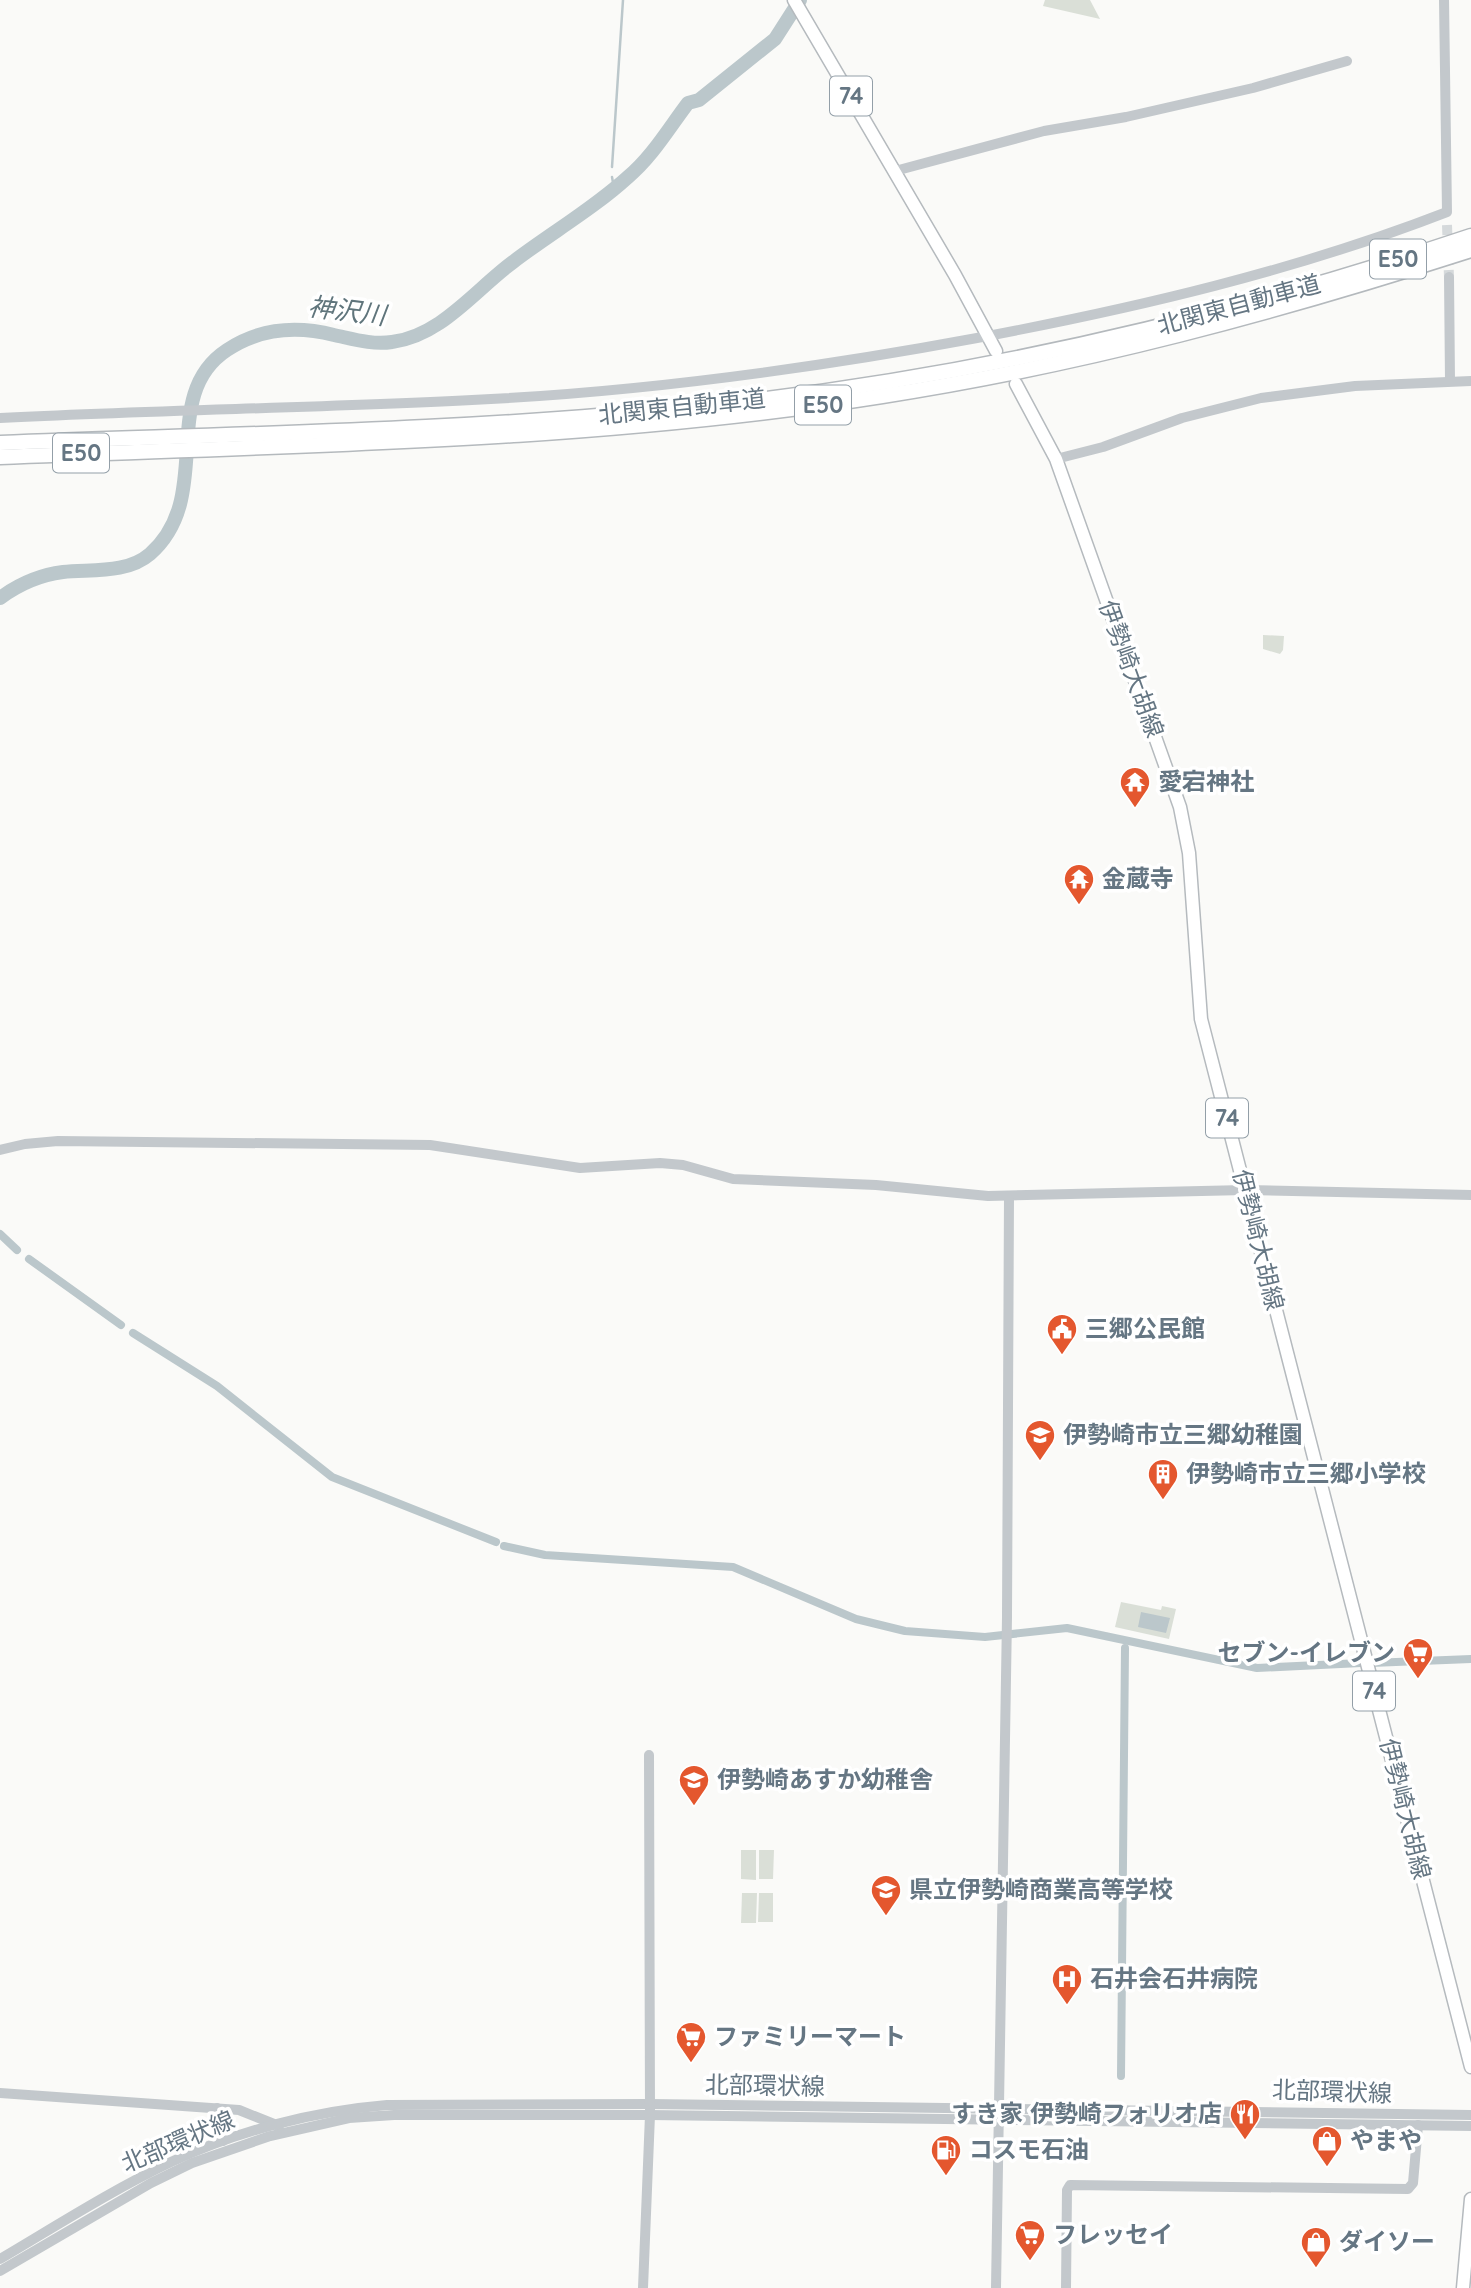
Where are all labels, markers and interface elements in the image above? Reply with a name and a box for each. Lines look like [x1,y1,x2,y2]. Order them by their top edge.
road number: 74 [830,76,872,116]
road number: E50 [1370,240,1426,278]
street label: 北関東自動車道 [1154,268,1324,340]
water label: 神沢川 [306,289,391,332]
street label: 北関東自動車道 [597,382,767,430]
road number: E50 [795,386,851,424]
road number: E50 [53,433,109,472]
street label: 伊勢崎大胡線 [1093,596,1171,741]
temple icon: 愛宕神社 [1118,765,1152,809]
place label: 愛宕神社 [1158,766,1254,796]
temple icon: 金蔵寺 [1062,862,1096,906]
place label: 金蔵寺 [1102,863,1174,893]
road number: 74 [1206,1098,1248,1138]
street label: 伊勢崎大胡線 [1227,1166,1291,1313]
public building icon: 三郷公民館 [1045,1312,1079,1356]
place label: 三郷公民館 [1085,1313,1205,1343]
school or university icon: 伊勢崎市立三郷幼稚園 [1023,1418,1057,1462]
place label: 伊勢崎市立三郷幼稚園 [1063,1419,1303,1449]
building icon: 伊勢崎市立三郷小学校 [1146,1457,1180,1501]
place label: 伊勢崎市立三郷小学校 [1186,1458,1426,1488]
supermarket icon: セブン-イレブン [1401,1636,1435,1680]
place label: セブン-イレブン [1217,1637,1395,1667]
road number: 74 [1353,1672,1395,1710]
street label: 伊勢崎大胡線 [1374,1735,1438,1882]
school or university icon: 伊勢崎あすか幼稚舎 [677,1763,711,1807]
place label: 伊勢崎あすか幼稚舎 [717,1764,933,1794]
school or university icon: 県立伊勢崎商業高等学校 [869,1873,903,1917]
place label: 県立伊勢崎商業高等学校 [909,1874,1173,1904]
hospital icon: 石井会石井病院 [1050,1962,1084,2006]
place label: 石井会石井病院 [1090,1963,1258,1993]
supermarket icon: ファミリーマート [674,2020,708,2064]
place label: ファミリーマート [714,2021,906,2051]
street label: 北部環状線 [705,2069,825,2101]
street label: 北部環状線 [1272,2074,1393,2108]
restaurant icon: すき家 伊勢崎フォリオ店 [1228,2097,1262,2141]
place label: すき家 伊勢崎フォリオ店 [951,2098,1222,2128]
street label: 北部環状線 [117,2104,239,2178]
shop icon: やまや [1310,2124,1344,2168]
place label: やまや [1350,2125,1422,2155]
fuel station icon: コスモ石油 [929,2133,963,2177]
place label: コスモ石油 [969,2134,1089,2164]
supermarket icon: フレッセイ [1013,2218,1047,2262]
place label: フレッセイ [1053,2219,1173,2249]
shop icon: ダイソー [1299,2225,1333,2269]
place label: ダイソー [1339,2226,1435,2256]

